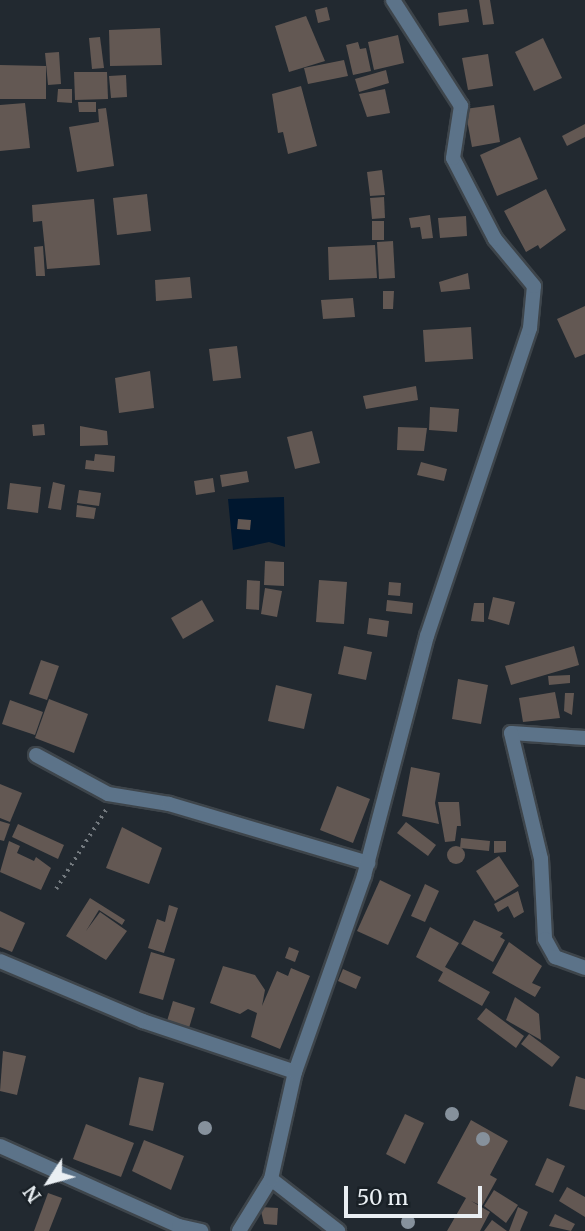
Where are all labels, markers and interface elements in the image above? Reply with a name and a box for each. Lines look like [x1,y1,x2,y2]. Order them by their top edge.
north arrow [14,1147,84,1217]
scale bar [347,1172,485,1216]
text: N [18,1181,46,1207]
text: 50 m [357,1184,408,1211]

